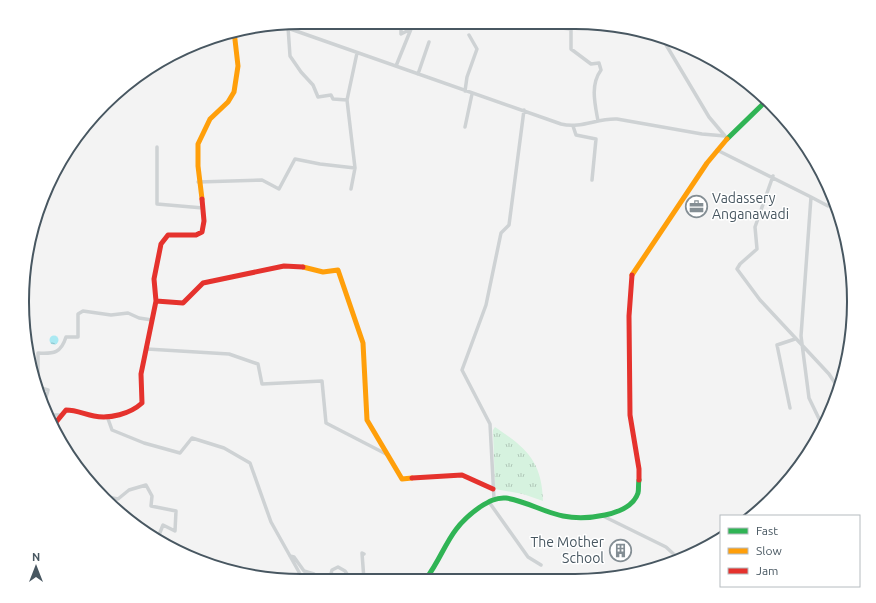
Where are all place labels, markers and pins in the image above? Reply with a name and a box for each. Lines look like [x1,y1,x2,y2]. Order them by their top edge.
place label: Vadassery Anganawadi [712,190,789,222]
office icon: Vadassery Anganawadi [684,193,710,219]
place label: The Mother School [530,534,605,566]
building icon: The Mother School [607,537,633,563]

